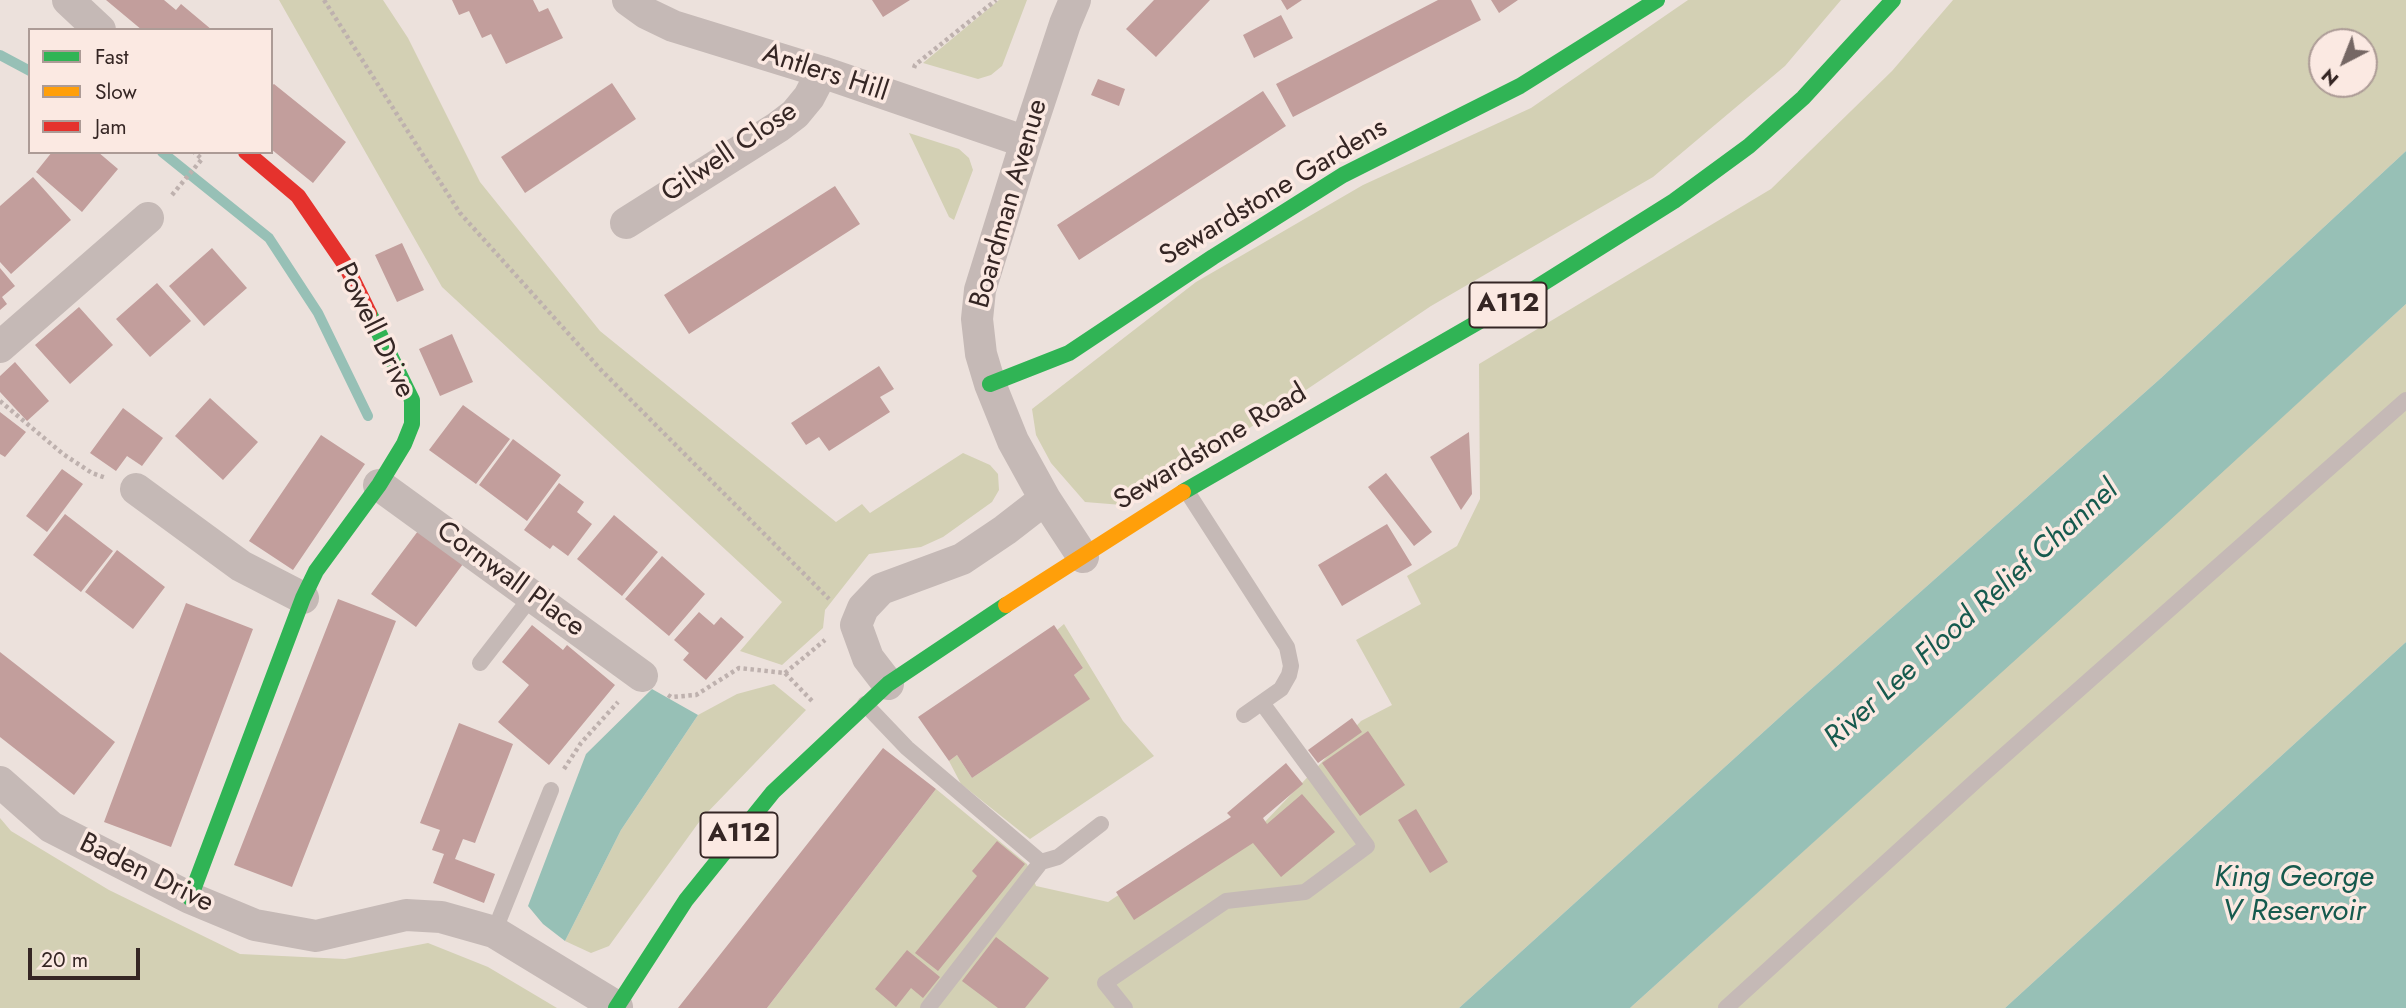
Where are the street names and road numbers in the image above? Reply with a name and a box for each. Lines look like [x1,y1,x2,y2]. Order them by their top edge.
street label: Antlers Hill [758,38,892,110]
street label: Gilwell Close [656,95,804,211]
street label: Boardman Avenue [964,96,1056,312]
street label: Sewardstone Gardens [1154,112,1394,274]
street label: Powell Drive [327,258,421,404]
road number: A112 [1470,282,1546,328]
street label: Sewardstone Road [1109,377,1313,519]
street label: Cornwall Place [429,515,591,645]
road number: A112 [700,813,778,858]
street label: Baden Drive [74,827,218,921]

